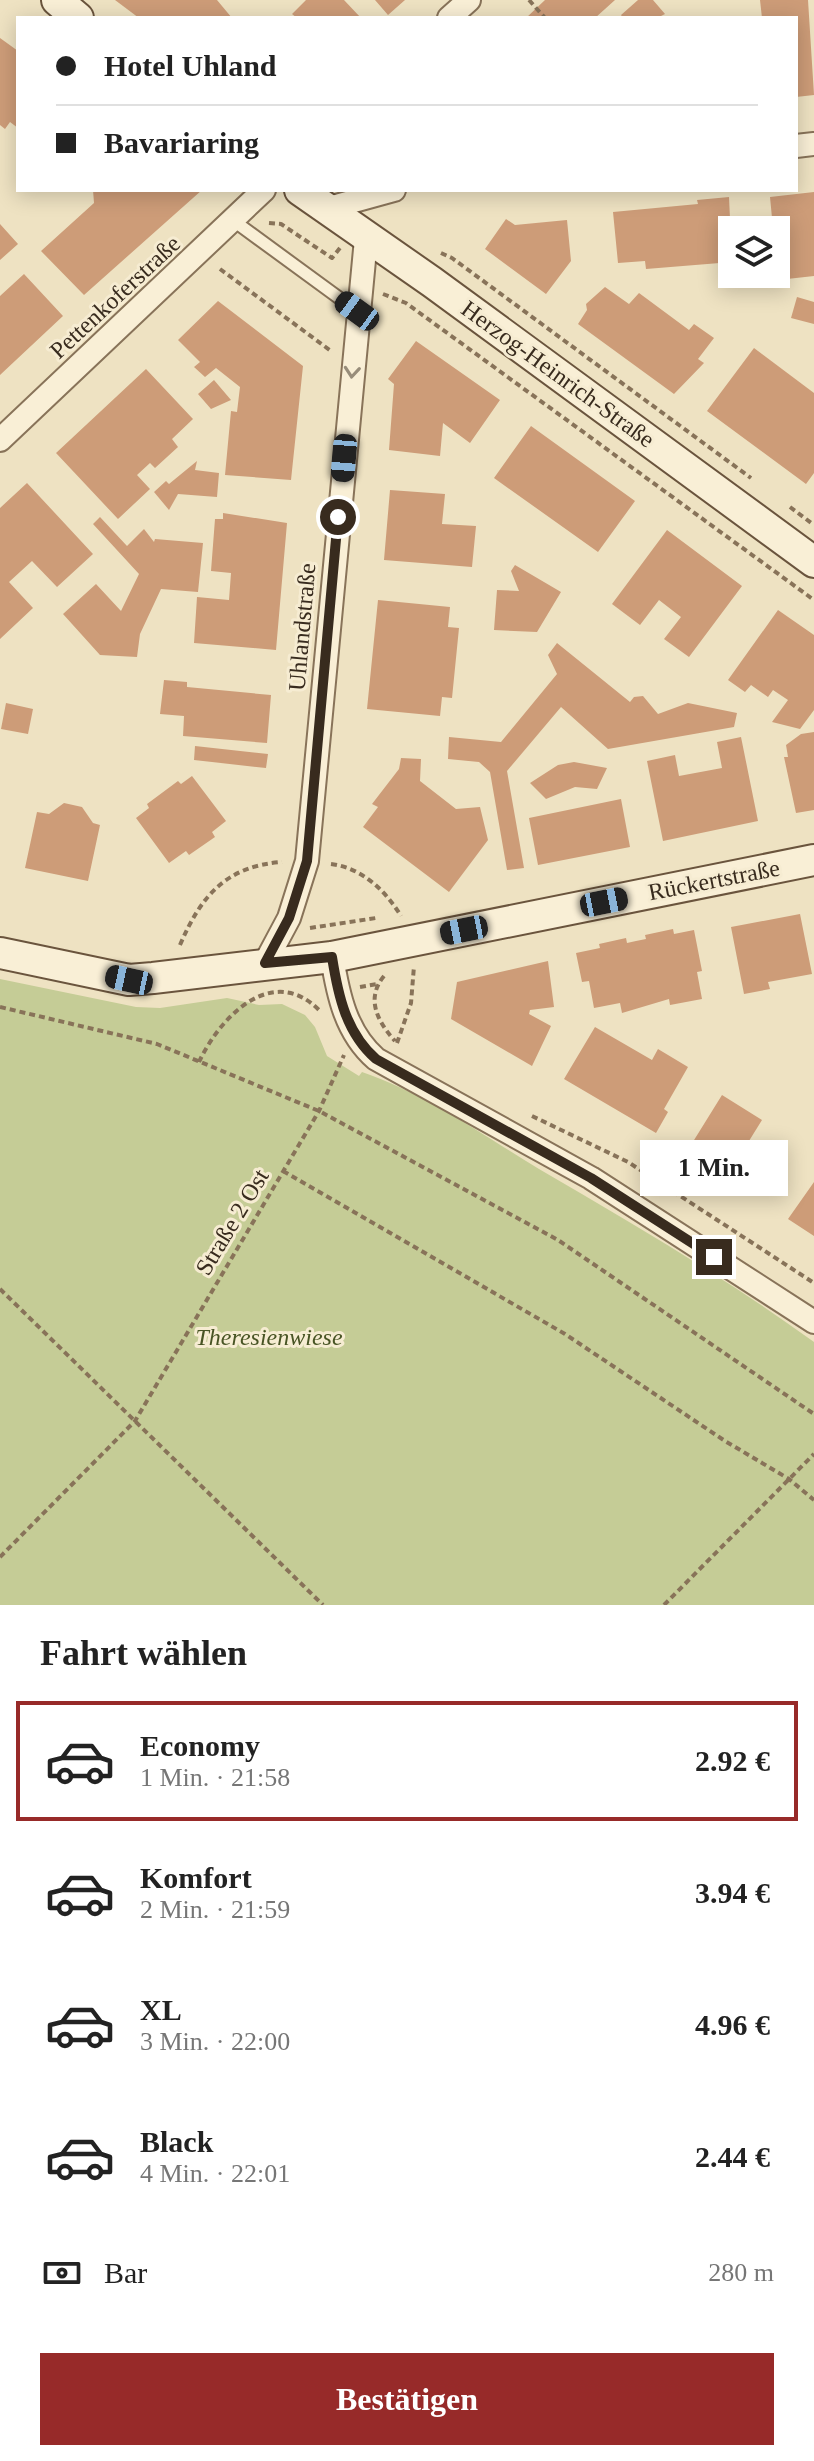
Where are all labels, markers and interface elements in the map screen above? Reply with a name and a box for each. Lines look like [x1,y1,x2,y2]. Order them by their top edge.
text: Hotel Uhland [104,49,277,82]
text: Bavariaring [104,126,259,159]
map controls [718,216,790,288]
button: layers [718,216,790,288]
street label: Pettenkoferstraße [45,230,185,364]
car [331,287,383,335]
street label: Herzog-Heinrich-Straße [457,295,659,453]
one-way arrow [343,366,360,379]
car [330,433,358,483]
route start [320,499,356,535]
street label: Uhlandstraße [283,562,321,692]
street label: Rückertstraße [646,855,782,905]
car [578,886,630,918]
car [438,914,490,946]
car [103,963,155,997]
callout: 1 Min. [640,1141,788,1197]
text: 1 Min. [678,1153,750,1182]
street label: Straße 2 Ost [190,1164,274,1280]
route end [696,1239,732,1275]
park label: Theresienwiese [195,1324,343,1350]
text: Fahrt wählen [40,1633,247,1673]
icon: car [44,1725,116,1797]
text: Economy [140,1729,260,1762]
text: 2.92 € [695,1744,770,1777]
text: 1 Min. · 21:58 [140,1763,290,1792]
icon: car [44,1857,116,1929]
text: Komfort [140,1861,252,1894]
text: 3.94 € [695,1876,770,1909]
text: 2 Min. · 21:59 [140,1895,290,1924]
icon: car [44,1989,116,2061]
text: XL [140,1993,182,2026]
text: 4.96 € [695,2008,770,2041]
text: 3 Min. · 22:00 [140,2027,290,2056]
icon: car [44,2121,116,2193]
text: Black [140,2125,213,2158]
text: 2.44 € [695,2140,770,2173]
text: 4 Min. · 22:01 [140,2159,290,2188]
icon: cash [40,2251,84,2295]
text: Bar [104,2256,147,2289]
text: 280 m [708,2258,774,2287]
button: Bestätigen [40,2353,774,2445]

